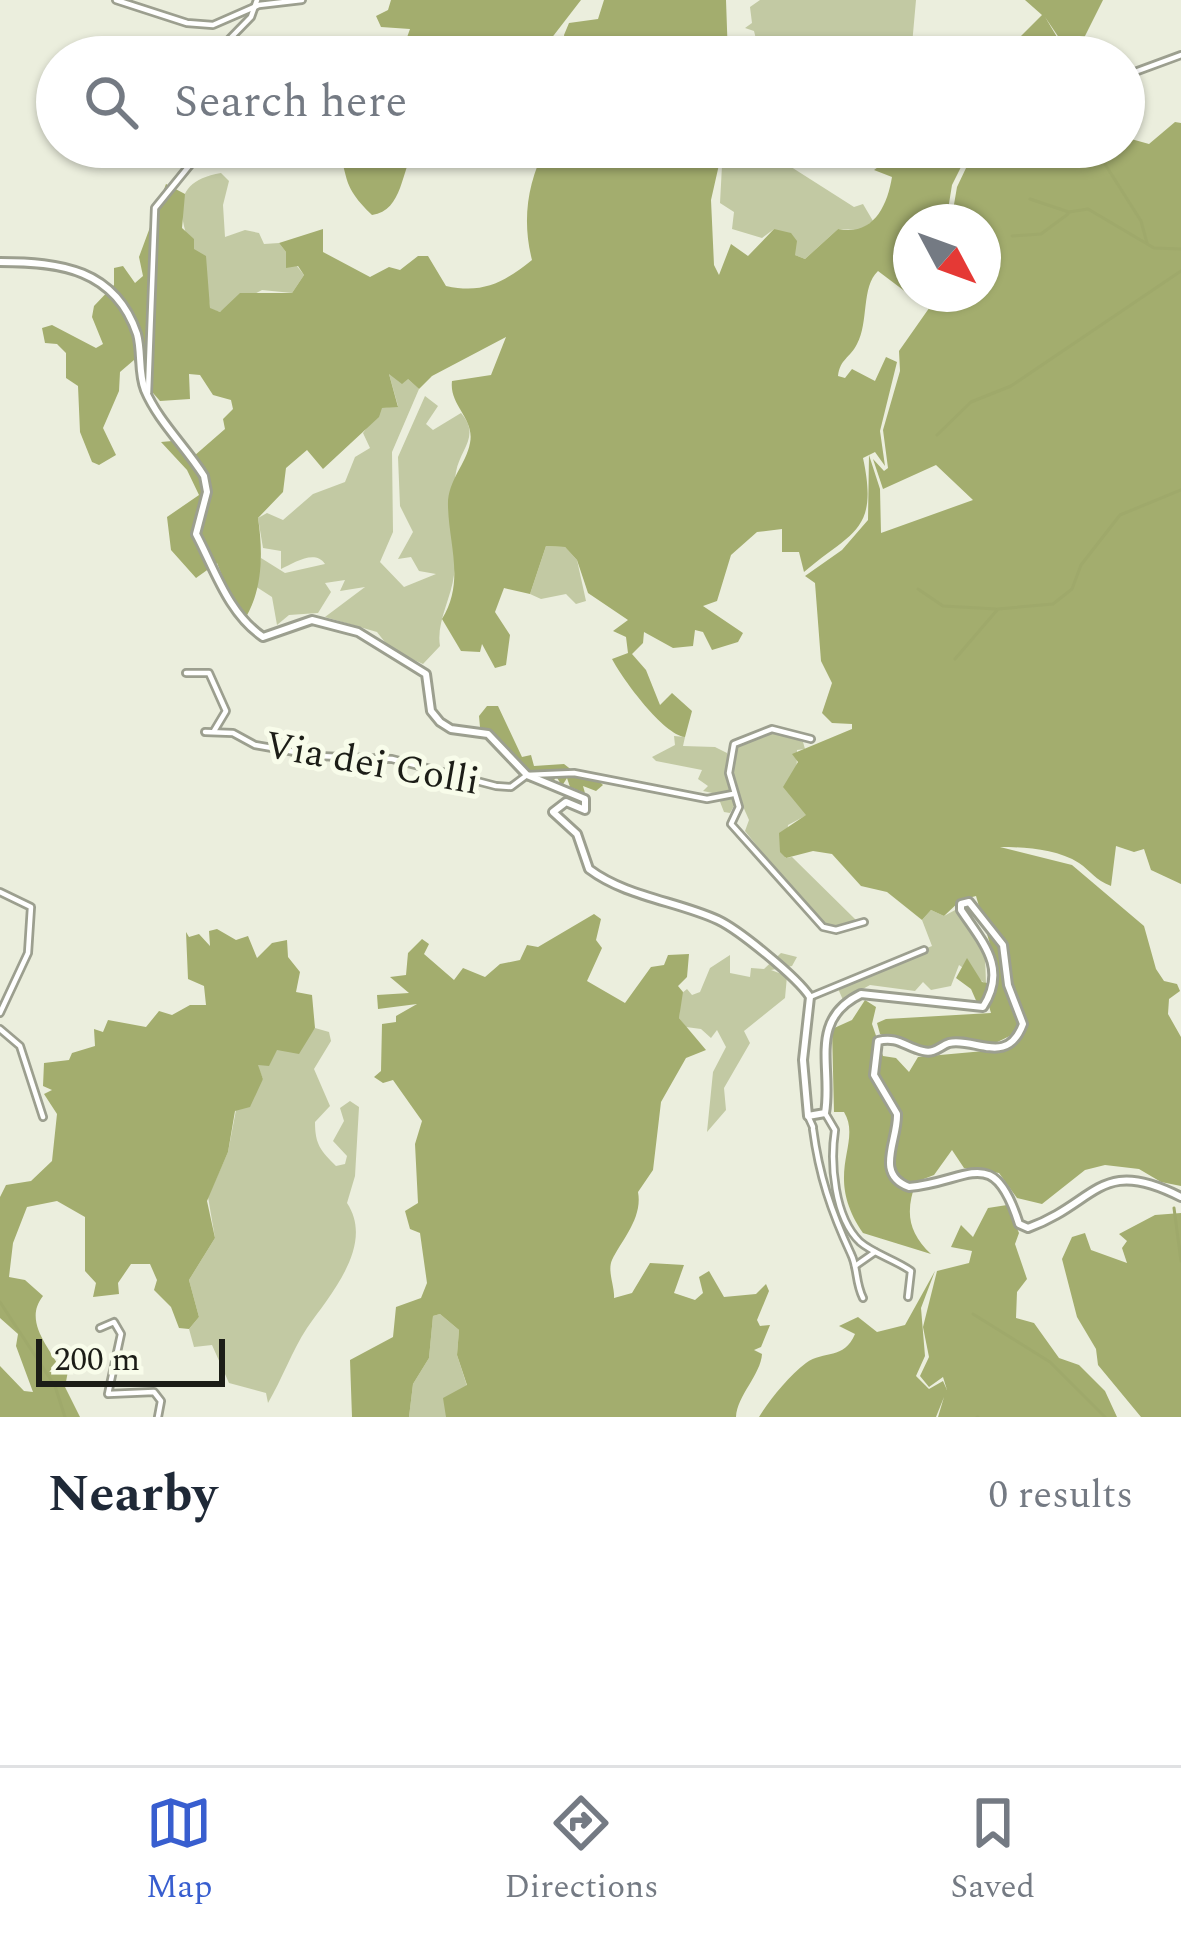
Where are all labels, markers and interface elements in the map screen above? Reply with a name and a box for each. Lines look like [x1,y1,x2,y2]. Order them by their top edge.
search box [36,36,1145,168]
text: Search here [174,68,407,137]
icon: search [78,69,144,135]
north arrow [893,204,1001,312]
street label: Via dei Colli [260,716,484,812]
scale bar [36,1333,225,1386]
text: 200 m [54,1335,140,1385]
text: Nearby [48,1456,217,1534]
text: 0 results [989,1466,1133,1525]
tab: Map [146,1790,212,1912]
tab: Directions [504,1790,658,1912]
tab: Saved [950,1790,1035,1912]

